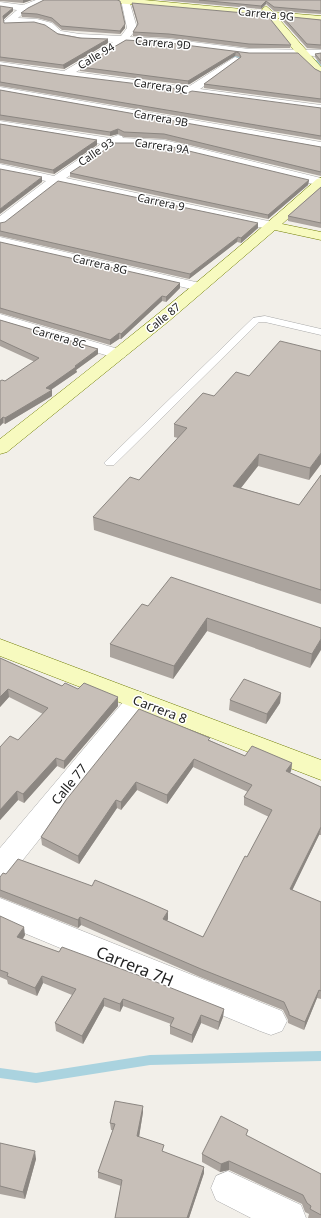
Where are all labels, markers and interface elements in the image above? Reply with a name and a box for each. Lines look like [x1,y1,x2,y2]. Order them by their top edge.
street label: Carrera 9G [237,3,295,24]
street label: Carrera 9D [135,33,192,52]
street label: Calle 94 [75,38,118,72]
street label: Carrera 9C [133,74,189,97]
street label: Carrera 9B [133,105,189,130]
street label: Calle 93 [75,134,117,169]
street label: Carrera 9A [134,134,191,157]
street label: Carrera 9 [136,189,186,214]
street label: Carrera 8G [71,250,129,277]
street label: Calle 87 [142,299,183,336]
street label: Carrera 8C [31,322,88,351]
street label: Carrera 8 [130,690,190,728]
street label: Calle 77 [47,760,91,808]
street label: Carrera 7H [93,941,177,991]

